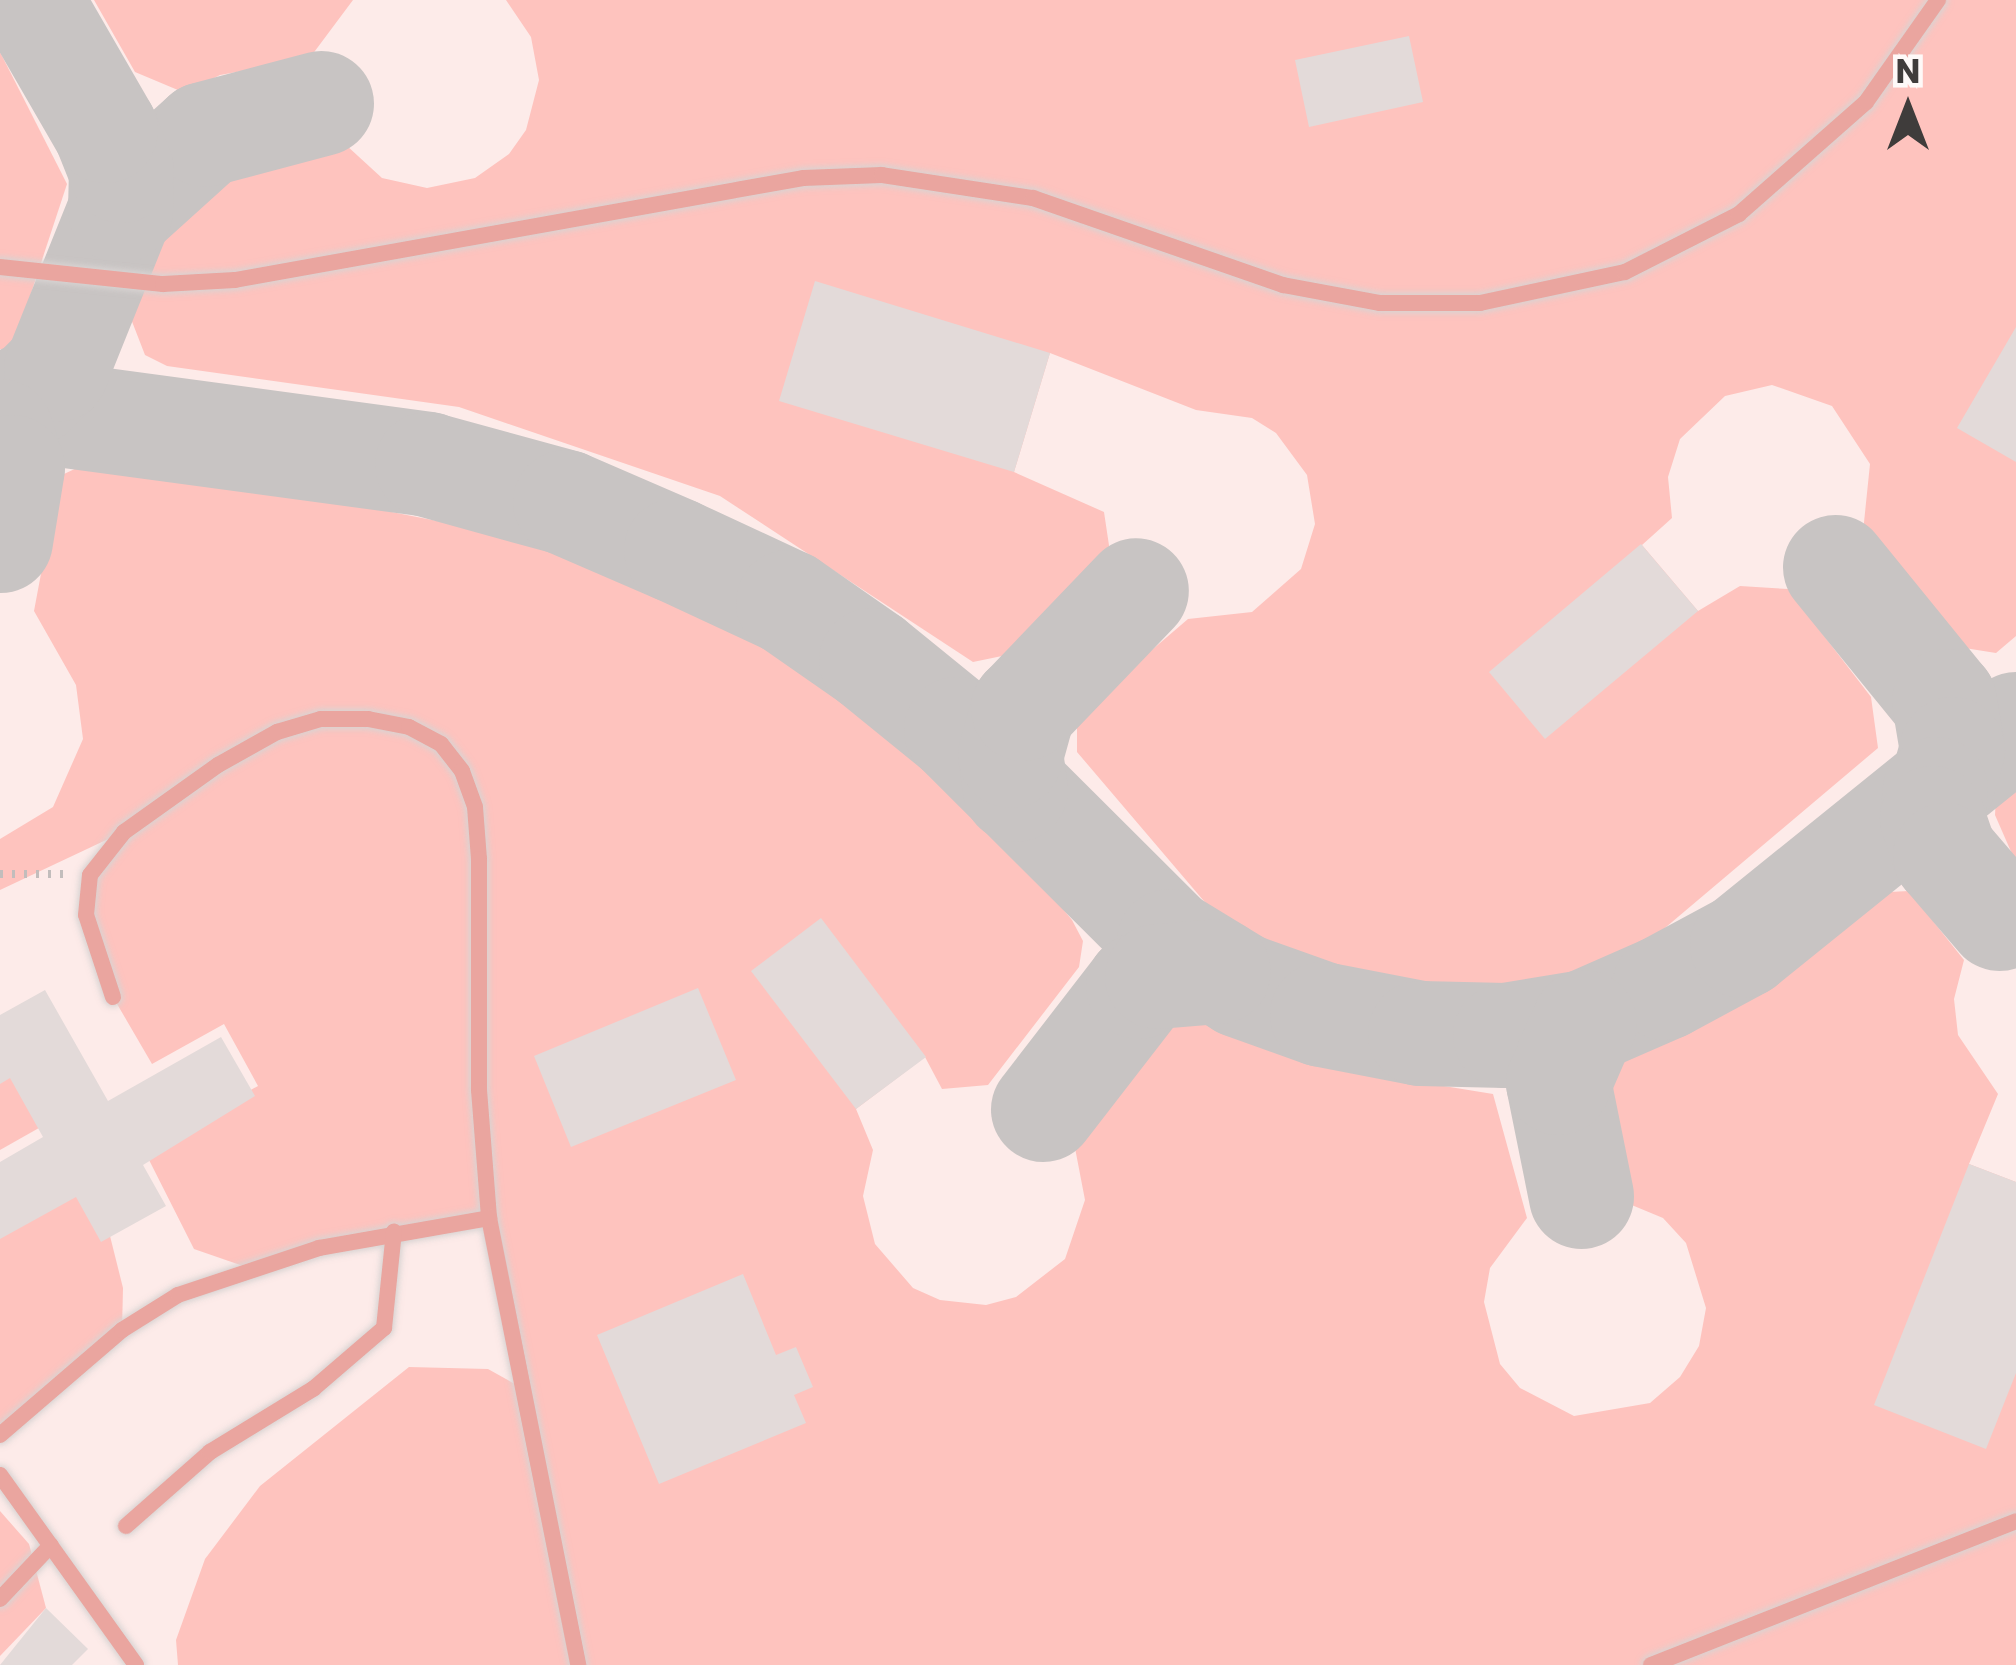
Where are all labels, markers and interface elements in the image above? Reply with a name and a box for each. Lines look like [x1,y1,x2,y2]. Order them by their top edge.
north arrow [1848,48,1968,168]
text: N [1896,48,1920,95]

